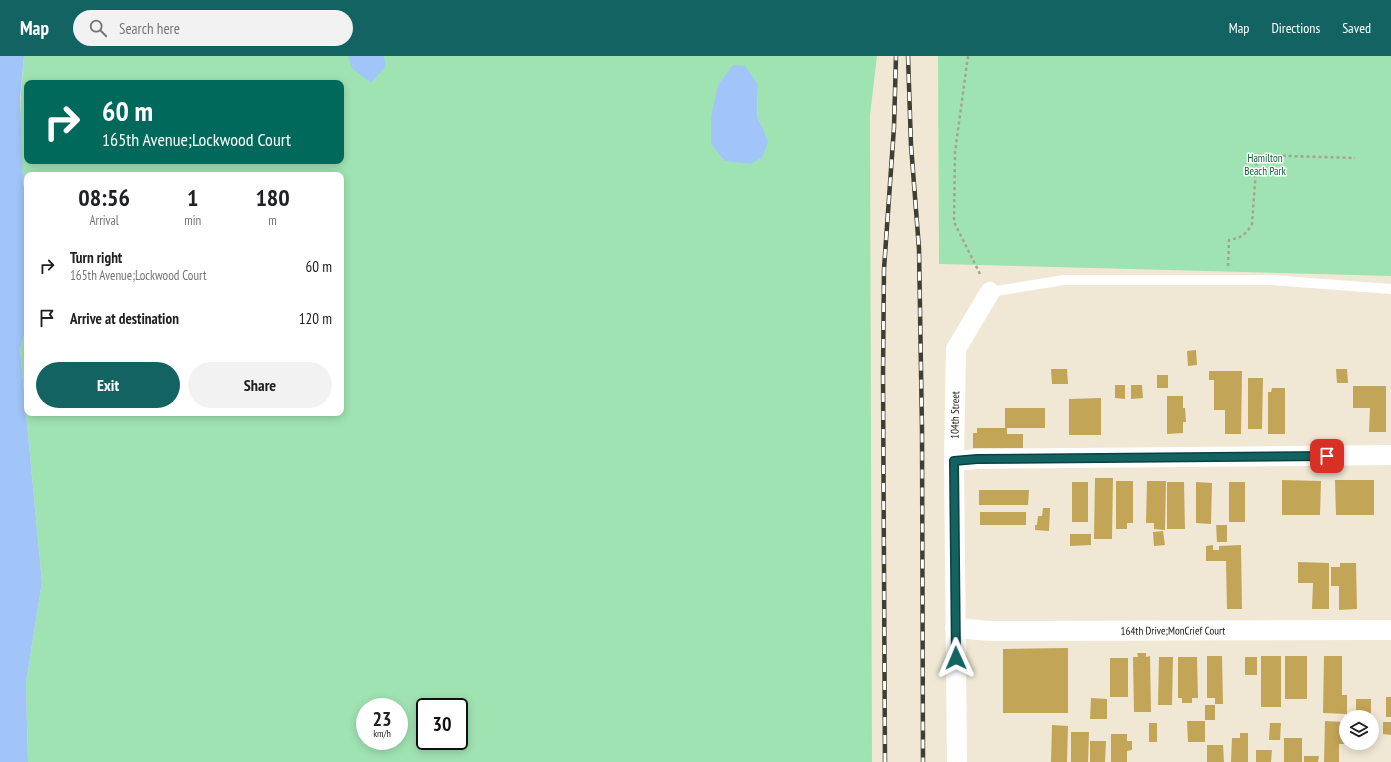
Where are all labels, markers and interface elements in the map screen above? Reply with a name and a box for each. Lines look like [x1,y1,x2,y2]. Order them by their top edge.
search box [73,10,353,46]
text: Map [20,16,49,40]
icon: search [87,17,109,39]
text: Search here [119,19,180,38]
text: Map [1229,19,1249,37]
text: Directions [1271,19,1320,37]
text: Saved [1342,19,1371,37]
text: 60 m [102,92,153,129]
icon: right [36,96,88,148]
text: 165th Avenue;Lockwood Court [102,128,291,151]
park label: Hamilton Beach Park [1244,151,1287,178]
text: 08:56 [78,182,130,213]
text: 1 [187,182,198,213]
text: 180 [255,182,290,213]
text: Arrival [89,212,119,229]
text: min [184,212,201,229]
text: m [268,212,277,229]
text: Turn right [70,248,122,267]
icon: right [36,255,58,277]
text: 60 m [306,257,332,276]
text: 165th Avenue;Lockwood Court [70,267,207,284]
icon: arrive [36,307,58,329]
text: Arrive at destination [70,309,179,328]
text: 120 m [299,309,332,328]
button: Exit [36,362,180,408]
button: Share [188,362,332,408]
street label: 104th Street [947,391,962,439]
pin [1310,439,1344,473]
icon: arrive [1316,445,1338,467]
street label: 164th Drive;MonCrief Court [1120,623,1225,638]
position arrow [935,637,977,679]
speed limit sign: 30 [416,698,468,750]
text: 23 [372,706,392,732]
map controls [1339,710,1379,750]
button: layers [1339,710,1379,750]
text: km/h [373,727,391,740]

